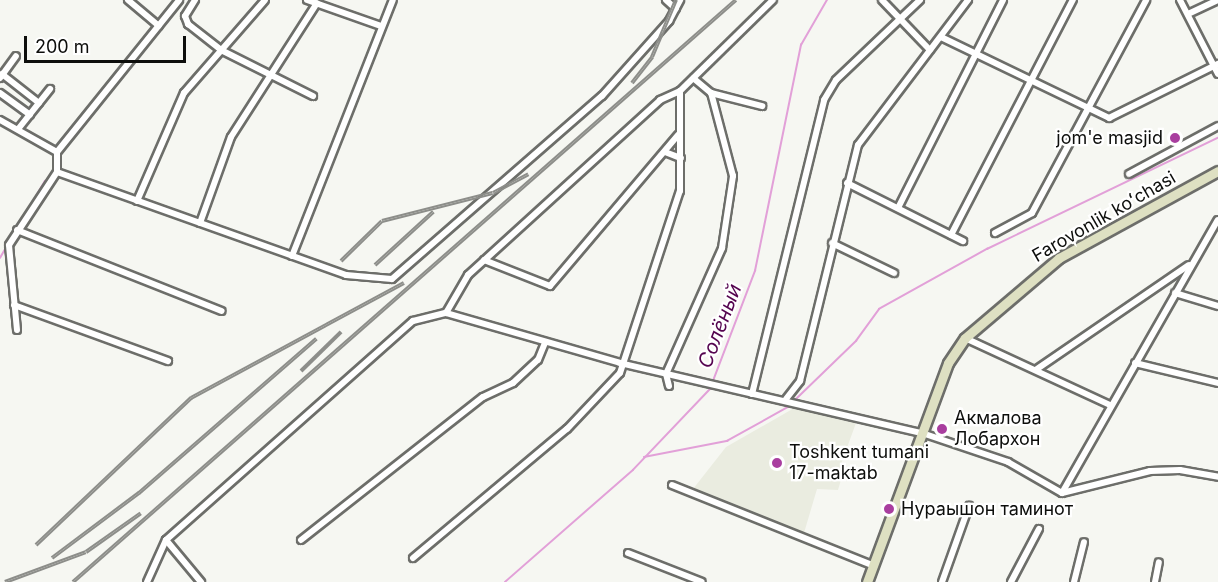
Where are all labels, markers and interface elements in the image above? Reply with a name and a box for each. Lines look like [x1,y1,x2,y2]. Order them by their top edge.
scale bar [27,24,189,62]
text: 200 m [35,36,90,57]
place label: jom'e masjid [1056,127,1163,149]
marker: jom'e masjid [1168,131,1182,145]
street label: Farovonlik koʻchasi [1028,167,1180,267]
water label: Солёный [693,281,747,371]
place label: Акмалова Лобархон [954,408,1042,450]
marker: Акмалова Лобархон [935,422,949,436]
place label: Toshkent tumani 17-maktab [789,442,929,484]
marker: Toshkent tumani 17-maktab [770,456,784,470]
place label: Нураышон таминот [901,498,1073,520]
marker: Нураышон таминот [882,502,896,516]

